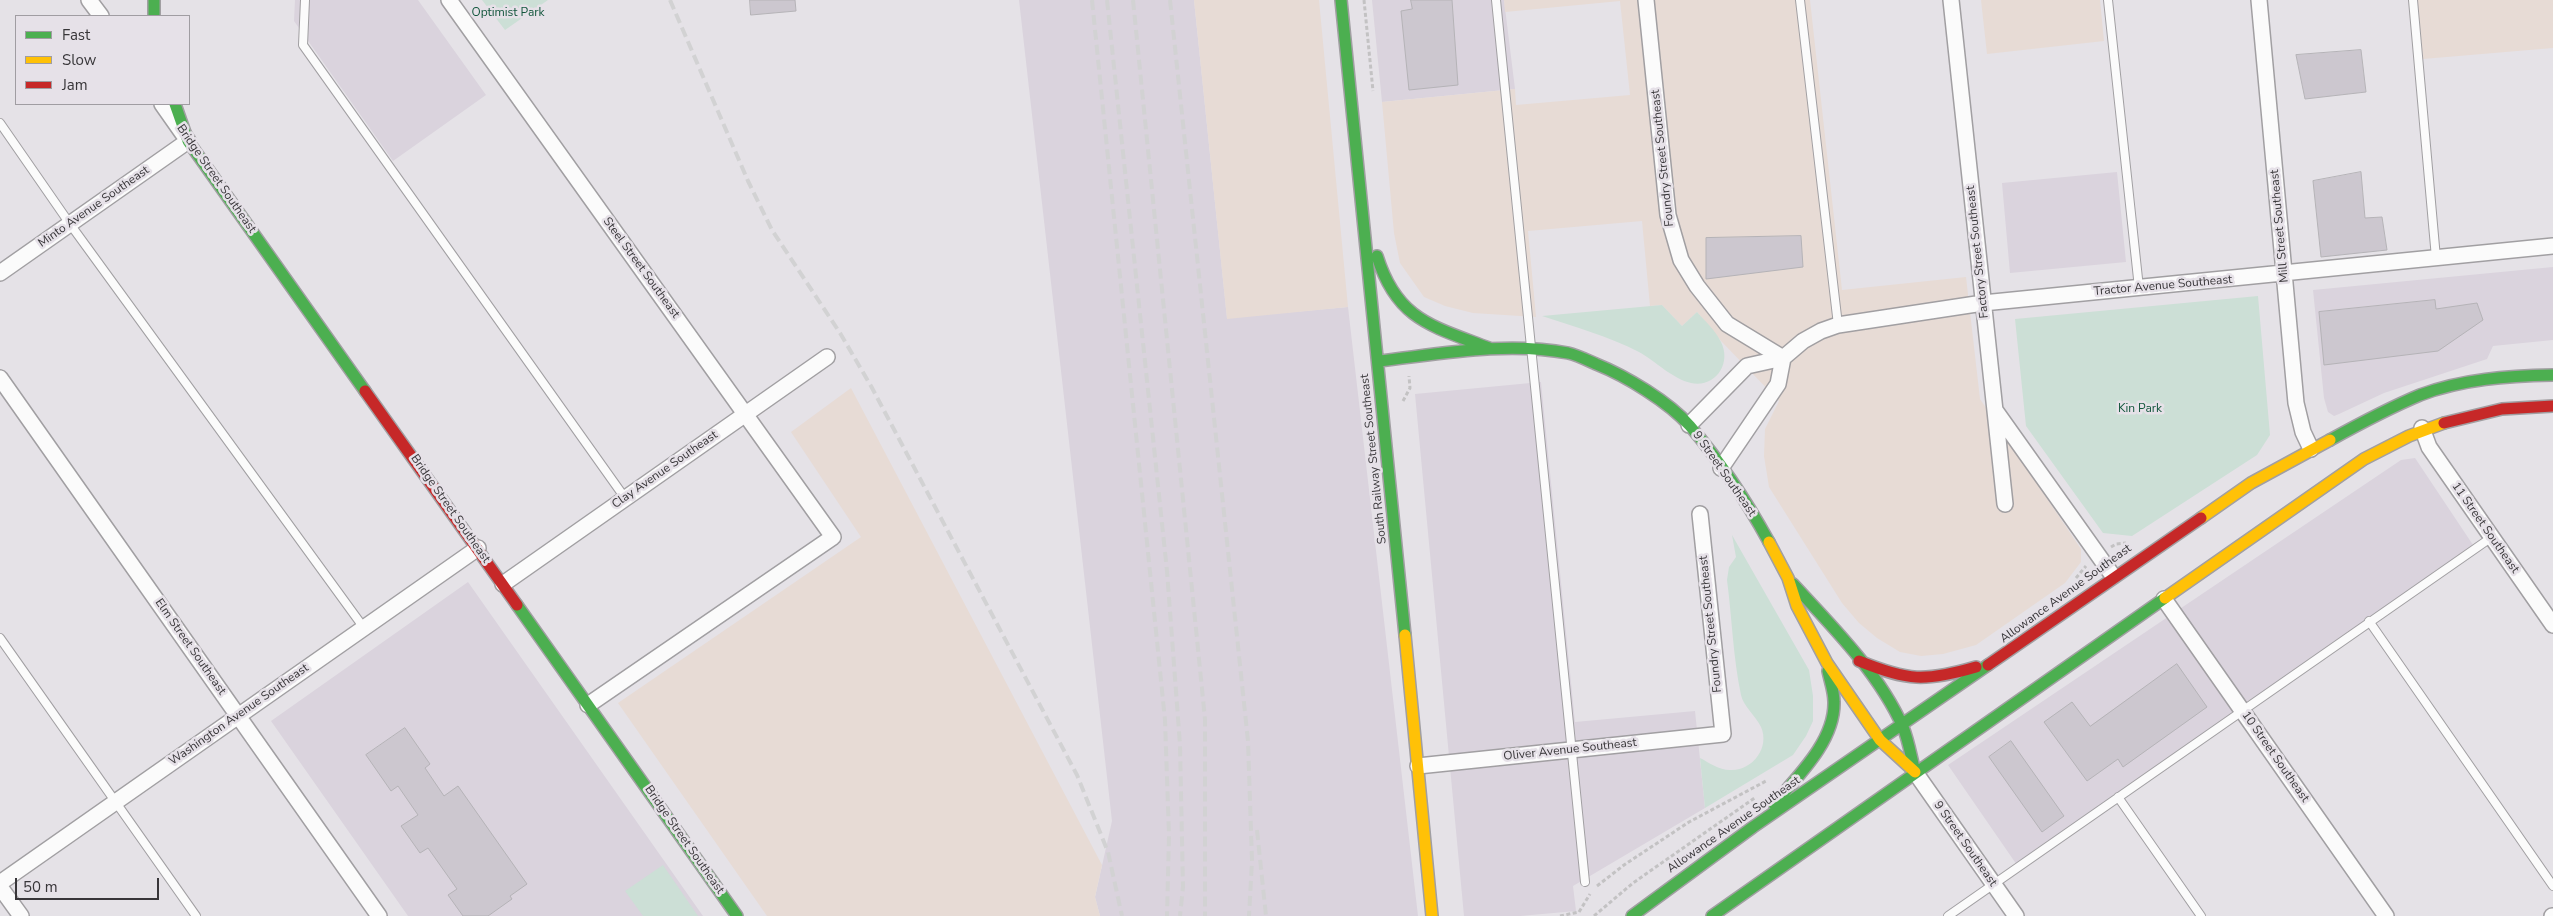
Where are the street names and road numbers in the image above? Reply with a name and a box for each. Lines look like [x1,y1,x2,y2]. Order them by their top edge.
street label: Foundry Street Southeast [1649,89,1677,227]
street label: Bridge Street Southeast [173,122,259,236]
street label: Minto Avenue Southeast [36,163,152,251]
street label: Mill Street Southeast [2268,169,2292,283]
street label: Factory Street Southeast [1964,185,1992,319]
street label: Steel Street Southeast [600,215,682,321]
street label: Tractor Avenue Southeast [2093,273,2233,299]
street label: South Railway Street Southeast [1358,373,1390,545]
street label: Clay Avenue Southeast [609,428,721,512]
street label: 9 Street Southeast [1689,429,1759,519]
street label: Bridge Street Southeast [407,452,493,566]
street label: 11 Street Southeast [2448,480,2522,576]
street label: Allowance Avenue Southeast [1998,542,2134,646]
street label: Foundry Street Southeast [1697,555,1725,693]
street label: Elm Street Southeast [151,596,229,698]
street label: Washington Avenue Southeast [166,661,312,769]
street label: 10 Street Southeast [2238,709,2312,805]
street label: Oliver Avenue Southeast [1503,736,1637,764]
street label: Allowance Avenue Southeast [1665,774,1803,876]
street label: Bridge Street Southeast [641,783,727,897]
street label: 9 Street Southeast [1930,799,2000,889]

